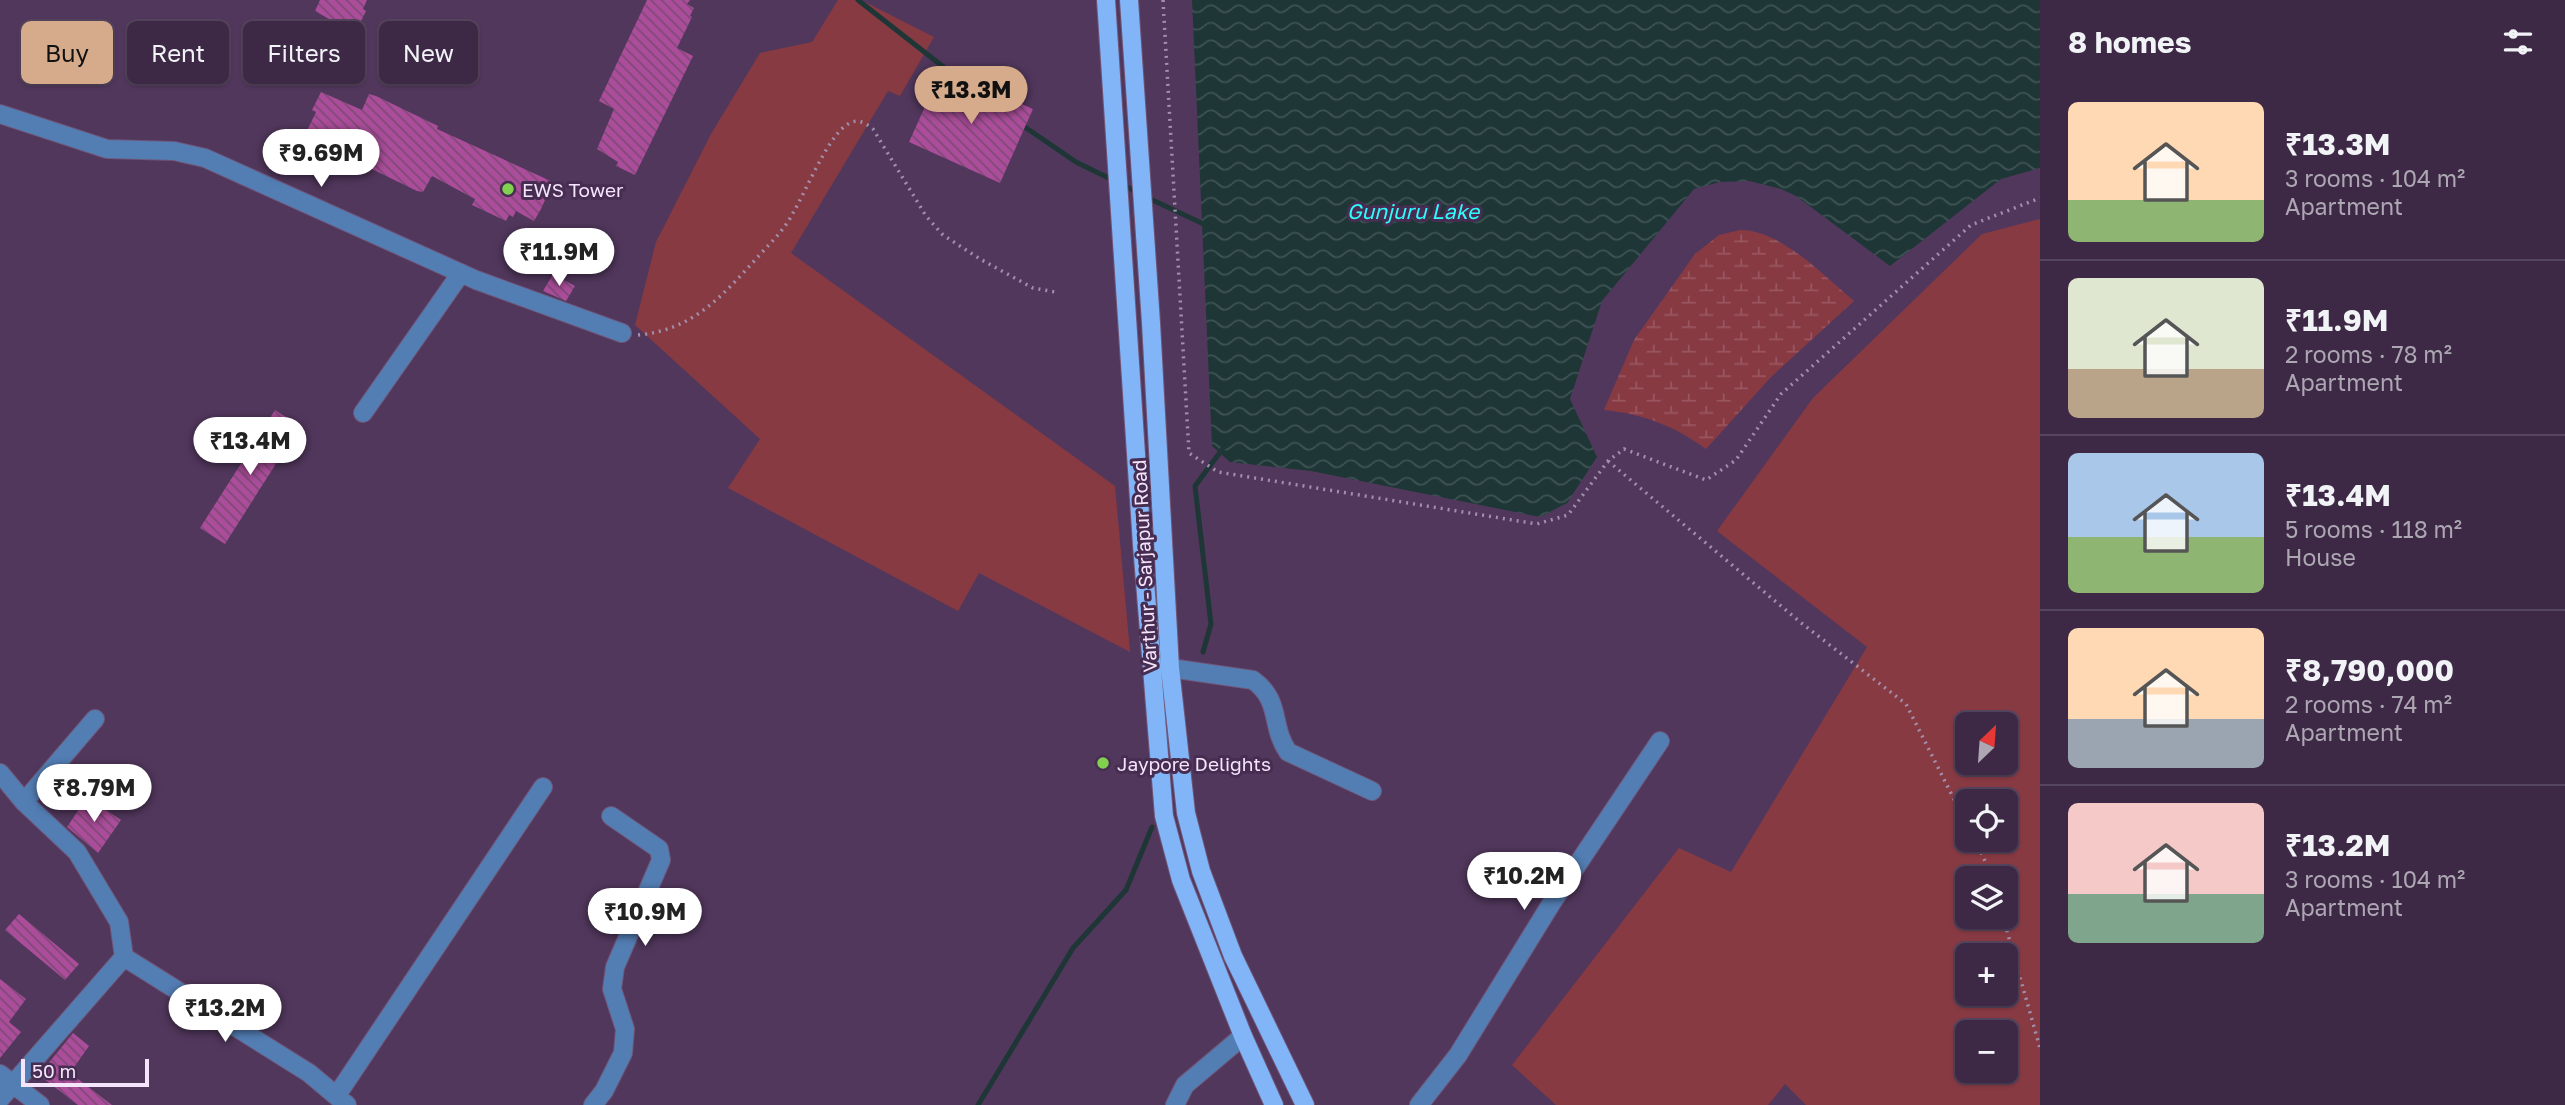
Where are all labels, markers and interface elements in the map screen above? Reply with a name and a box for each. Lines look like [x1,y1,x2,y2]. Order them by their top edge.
chip: Buy [21,21,113,84]
chip: Rent [127,21,229,84]
chip: Filters [243,21,365,84]
chip: New [379,21,478,84]
icon: filters [2499,23,2537,61]
text: 8 homes [2068,24,2192,60]
pin: ₹13.3M [914,66,1028,126]
text: ₹13.3M [931,75,1011,103]
text: ₹13.3M [2285,126,2391,162]
pin: ₹9.69M [264,130,378,189]
icon: home [2124,130,2208,214]
text: ₹9.69M [279,138,363,166]
text: 3 rooms · 104 m² [2285,164,2465,192]
place label: EWS Tower [522,178,624,201]
marker: EWS Tower [500,181,516,197]
text: Apartment [2285,192,2403,220]
water label: Gunjuru Lake [1347,198,1481,224]
pin: ₹11.9M [502,229,616,288]
text: ₹11.9M [519,237,599,265]
text: ₹11.9M [2285,302,2388,338]
icon: home [2124,306,2208,390]
text: 2 rooms · 78 m² [2285,340,2452,368]
text: Apartment [2285,368,2403,396]
pin: ₹13.4M [193,418,307,477]
text: ₹13.4M [209,426,291,454]
street label: Varthur - Sarjapur Road [1127,459,1161,673]
text: ₹13.4M [2285,477,2391,513]
icon: home [2124,481,2208,565]
text: 5 rooms · 118 m² [2285,515,2462,543]
text: House [2285,543,2356,571]
text: ₹8,790,000 [2285,652,2454,688]
icon: home [2124,656,2208,740]
text: 2 rooms · 74 m² [2285,690,2452,718]
north arrow [1955,712,2018,775]
map controls [1955,712,2018,1083]
text: Apartment [2285,718,2403,746]
place label: Jaypore Delights [1117,752,1271,775]
marker: Jaypore Delights [1095,755,1111,771]
pin: ₹8.79M [37,764,151,824]
text: ₹8.79M [53,773,135,801]
button: locate [1955,789,2018,852]
text: ₹13.2M [2285,827,2391,863]
icon: home [2124,831,2208,915]
pin: ₹10.2M [1467,852,1581,912]
text: ₹10.2M [1483,861,1565,889]
text: 3 rooms · 104 m² [2285,865,2465,893]
button: layers [1955,866,2018,929]
pin: ₹10.9M [588,888,702,948]
text: Apartment [2285,893,2403,921]
text: ₹10.9M [604,897,686,925]
button: + [1955,943,2018,1006]
pin: ₹13.2M [168,984,282,1044]
text: ₹13.2M [185,993,265,1021]
button: − [1955,1020,2018,1083]
scale bar [21,1056,149,1088]
text: 50 m [32,1059,76,1082]

